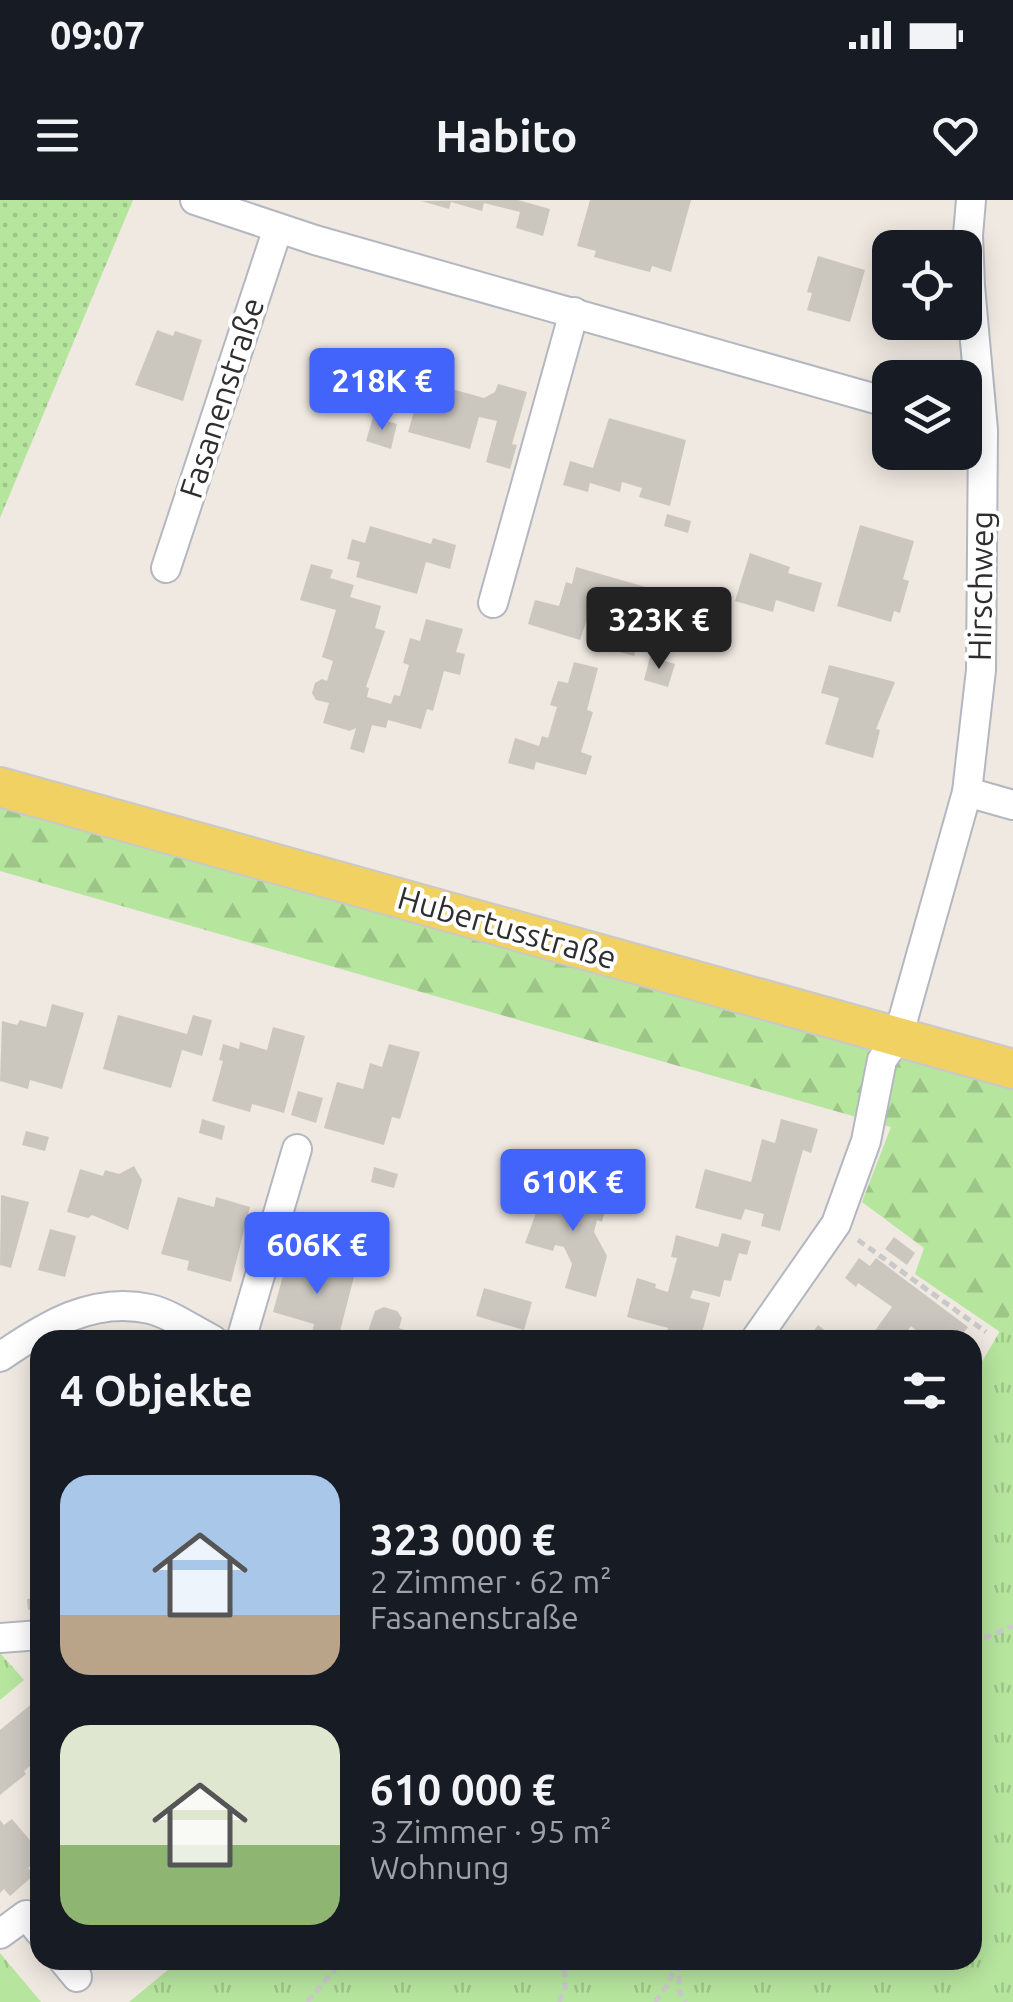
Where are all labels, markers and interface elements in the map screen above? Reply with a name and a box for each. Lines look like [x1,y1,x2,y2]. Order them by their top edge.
text: 09:07 [50,14,145,56]
icon: menu [30,108,85,163]
icon: heart [928,108,983,163]
text: Habito [435,110,578,161]
map controls [872,230,982,470]
button: locate [872,230,982,340]
street label: Fasanenstraße [172,293,270,502]
pin: 218K € [301,348,463,433]
button: layers [872,360,982,470]
text: 218K € [331,362,433,398]
street label: Hirschweg [961,511,999,661]
pin: 323K € [578,587,740,672]
text: 323K € [608,601,710,637]
street label: Hubertusstraße [394,879,621,975]
pin: 610K € [492,1149,654,1234]
text: 610K € [522,1163,624,1199]
pin: 606K € [236,1212,398,1297]
text: 606K € [266,1226,368,1262]
icon: filters [897,1363,952,1418]
text: 4 Objekte [60,1367,253,1414]
icon: home [140,1515,260,1635]
text: 323 000 € [370,1516,556,1563]
text: 2 Zimmer · 62 m² [370,1563,612,1599]
text: Fasanenstraße [370,1599,579,1635]
icon: home [140,1765,260,1885]
text: 610 000 € [370,1766,556,1813]
text: 3 Zimmer · 95 m² [370,1813,612,1849]
text: Wohnung [370,1849,509,1885]

